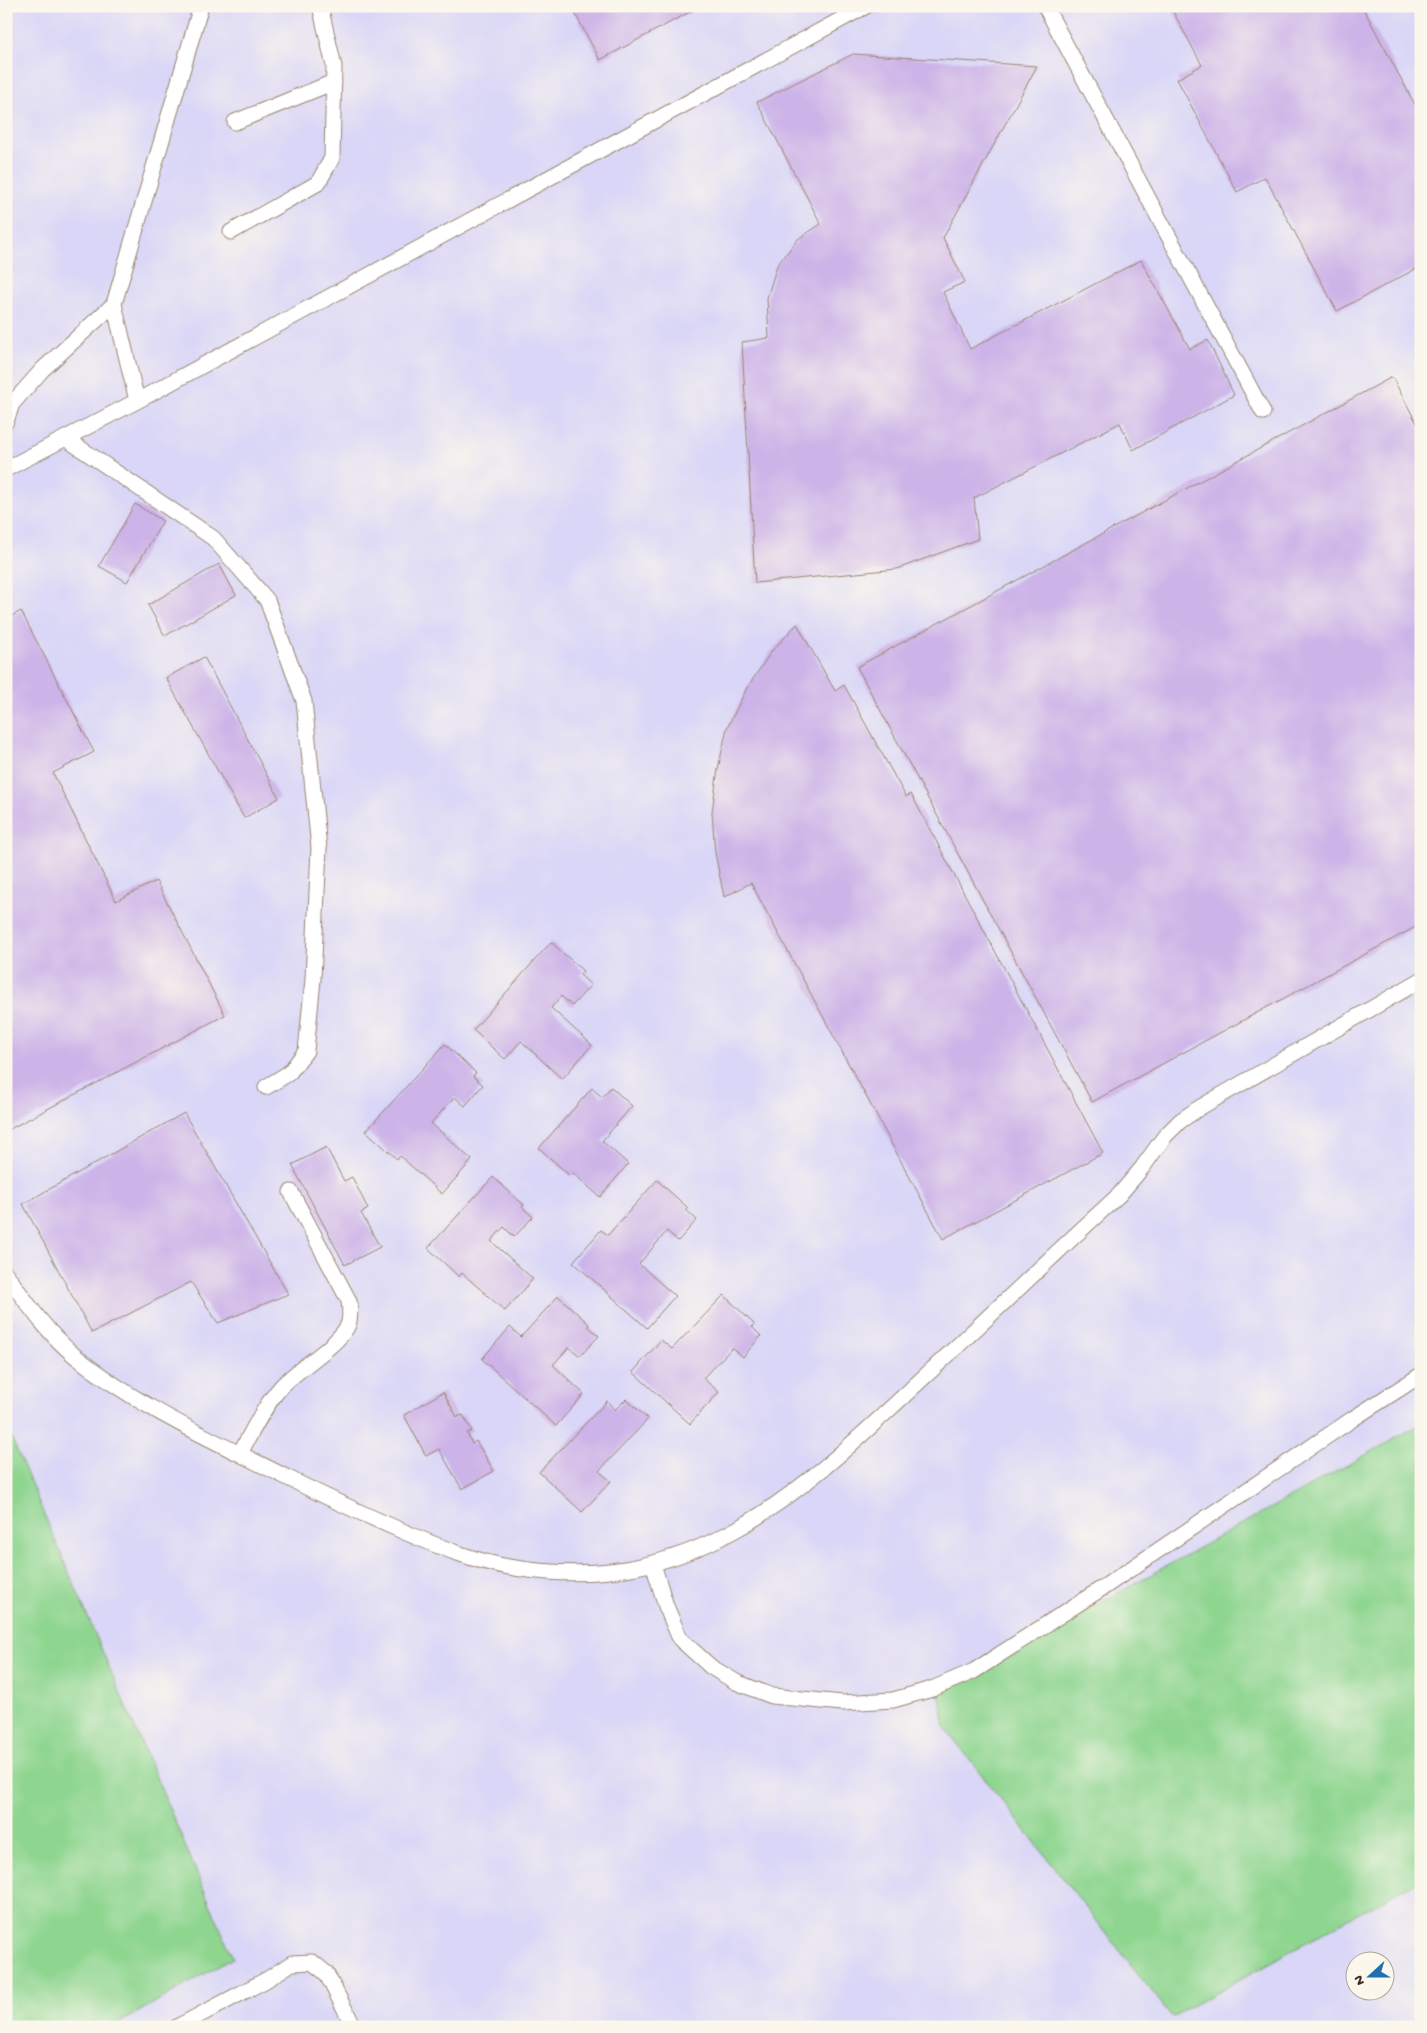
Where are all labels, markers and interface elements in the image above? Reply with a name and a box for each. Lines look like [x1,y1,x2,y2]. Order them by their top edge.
north arrow [1344,1950,1394,2000]
text: N [1351,1972,1370,1987]

